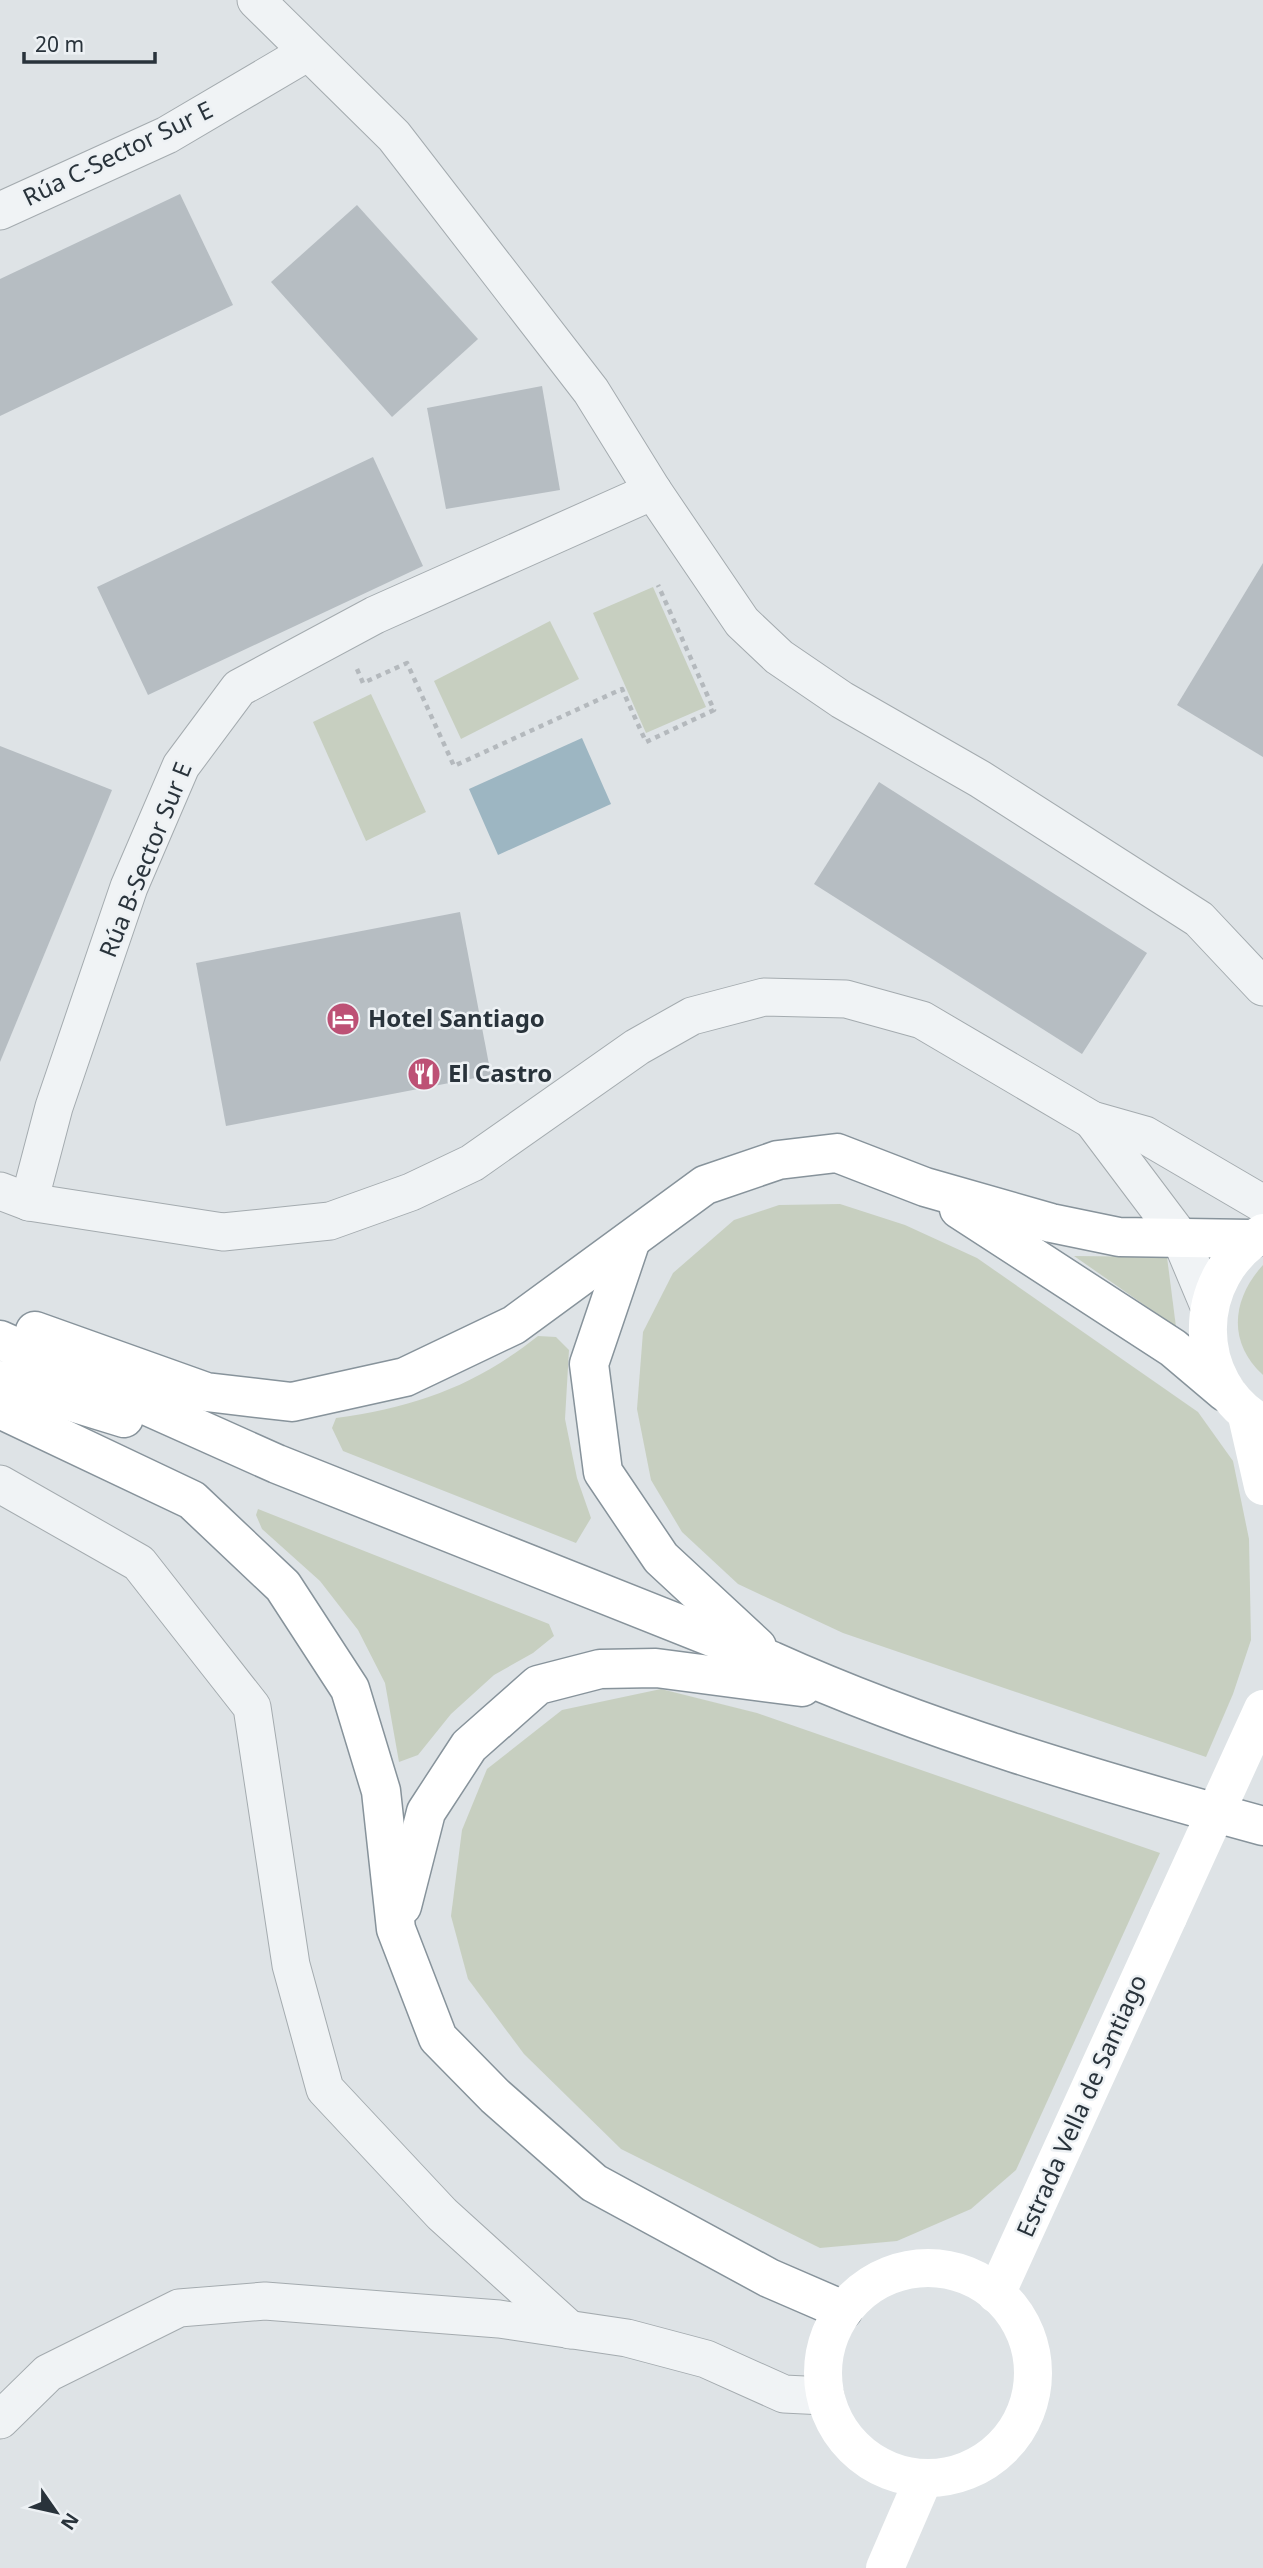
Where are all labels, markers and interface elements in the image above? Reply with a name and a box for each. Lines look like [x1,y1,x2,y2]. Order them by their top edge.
scale bar [24,21,156,65]
text: 20 m [35,30,84,58]
street label: Rúa C-Sector Sur E [17,92,218,213]
street label: Rúa B-Sector Sur E [90,757,199,962]
hotel icon: Hotel Santiago [324,1000,362,1038]
place label: Hotel Santiago [368,1001,545,1034]
restaurant icon: El Castro [405,1055,443,1093]
place label: El Castro [448,1056,552,1089]
street label: Estrada Vella de Santiago [1008,1969,1153,2242]
north arrow [21,2477,91,2547]
text: N [55,2508,85,2535]

